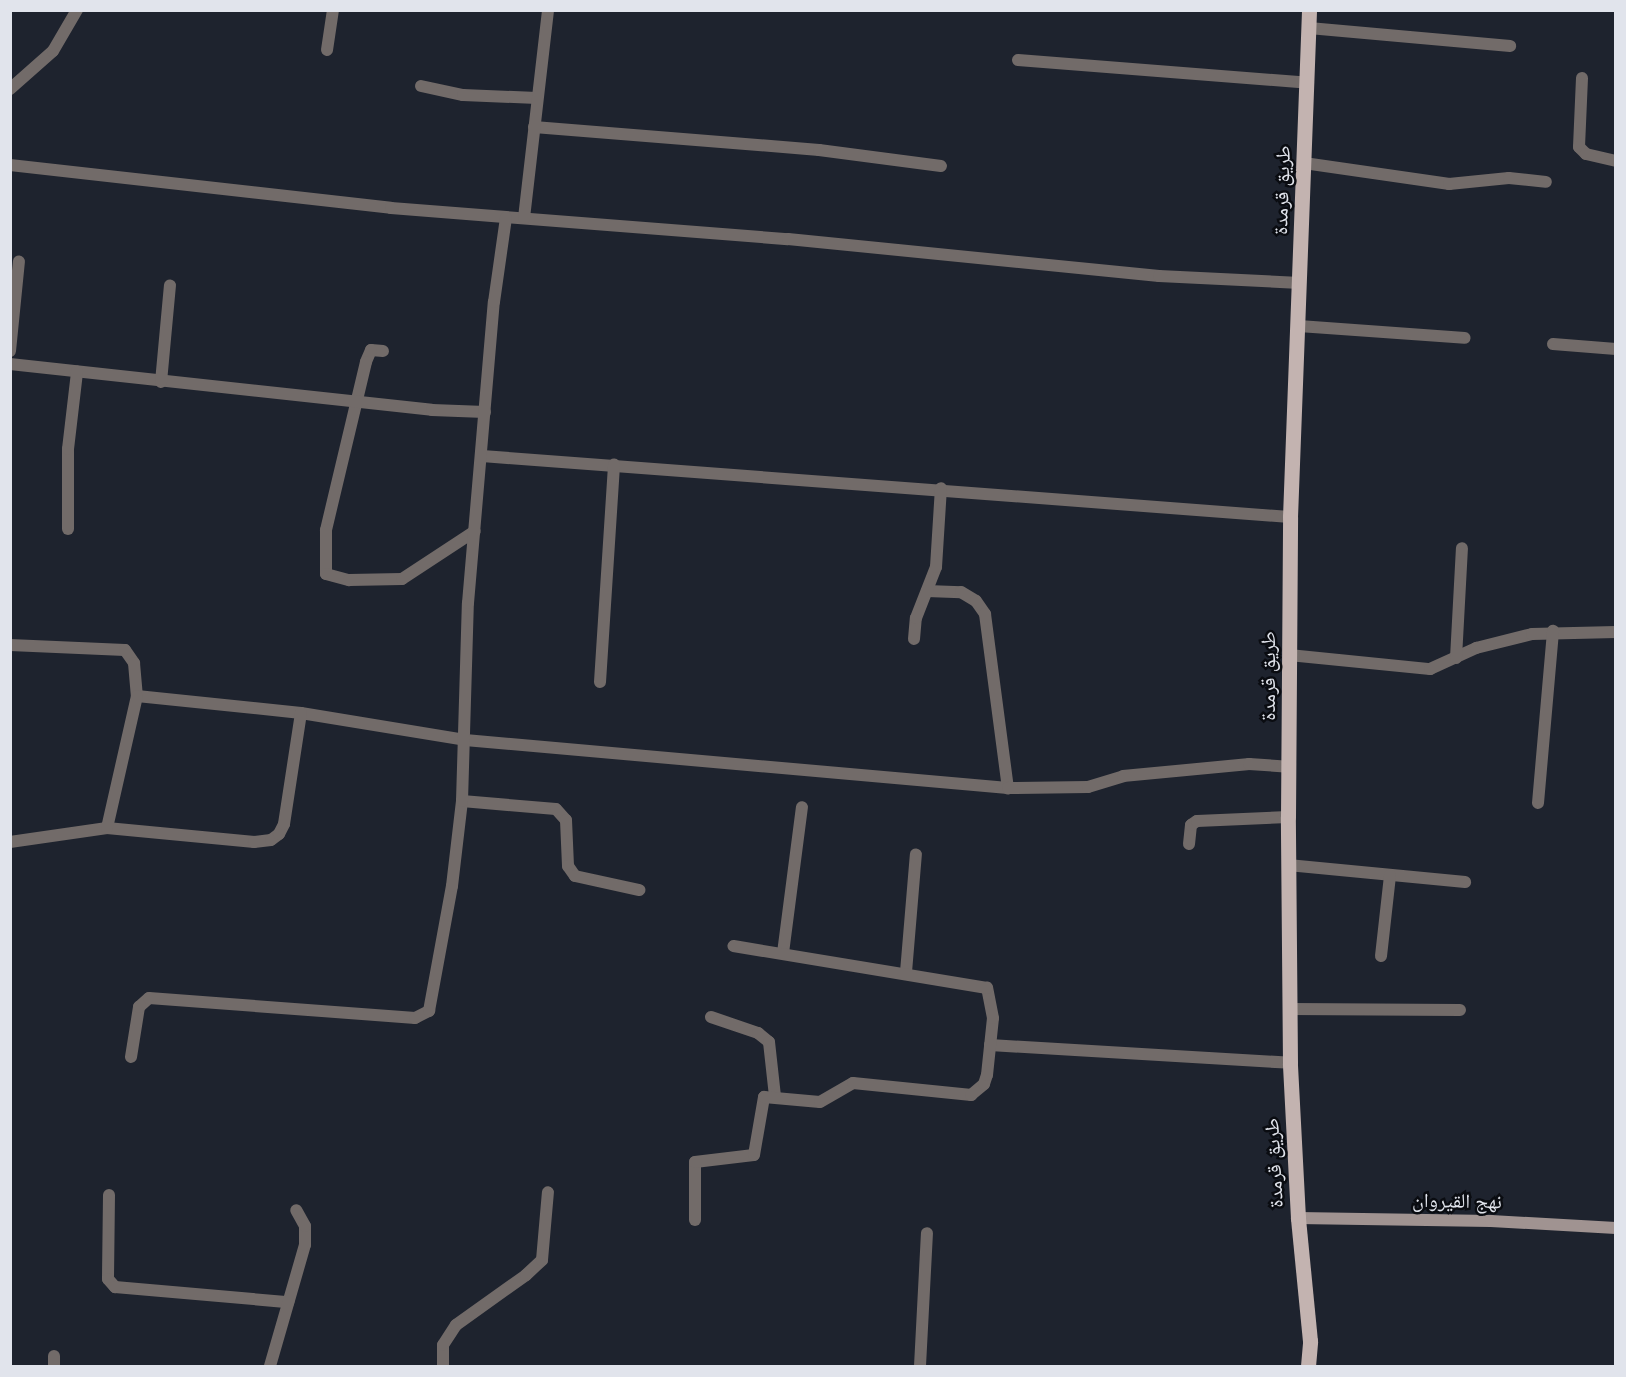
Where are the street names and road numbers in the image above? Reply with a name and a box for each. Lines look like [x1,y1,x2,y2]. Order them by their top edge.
street label: طريق قرمدة [1268,145,1296,235]
street label: طريق قرمدة [1256,631,1280,721]
street label: طريق قرمدة [1260,1118,1288,1208]
street label: نهج القيروان [1412,1188,1502,1214]

